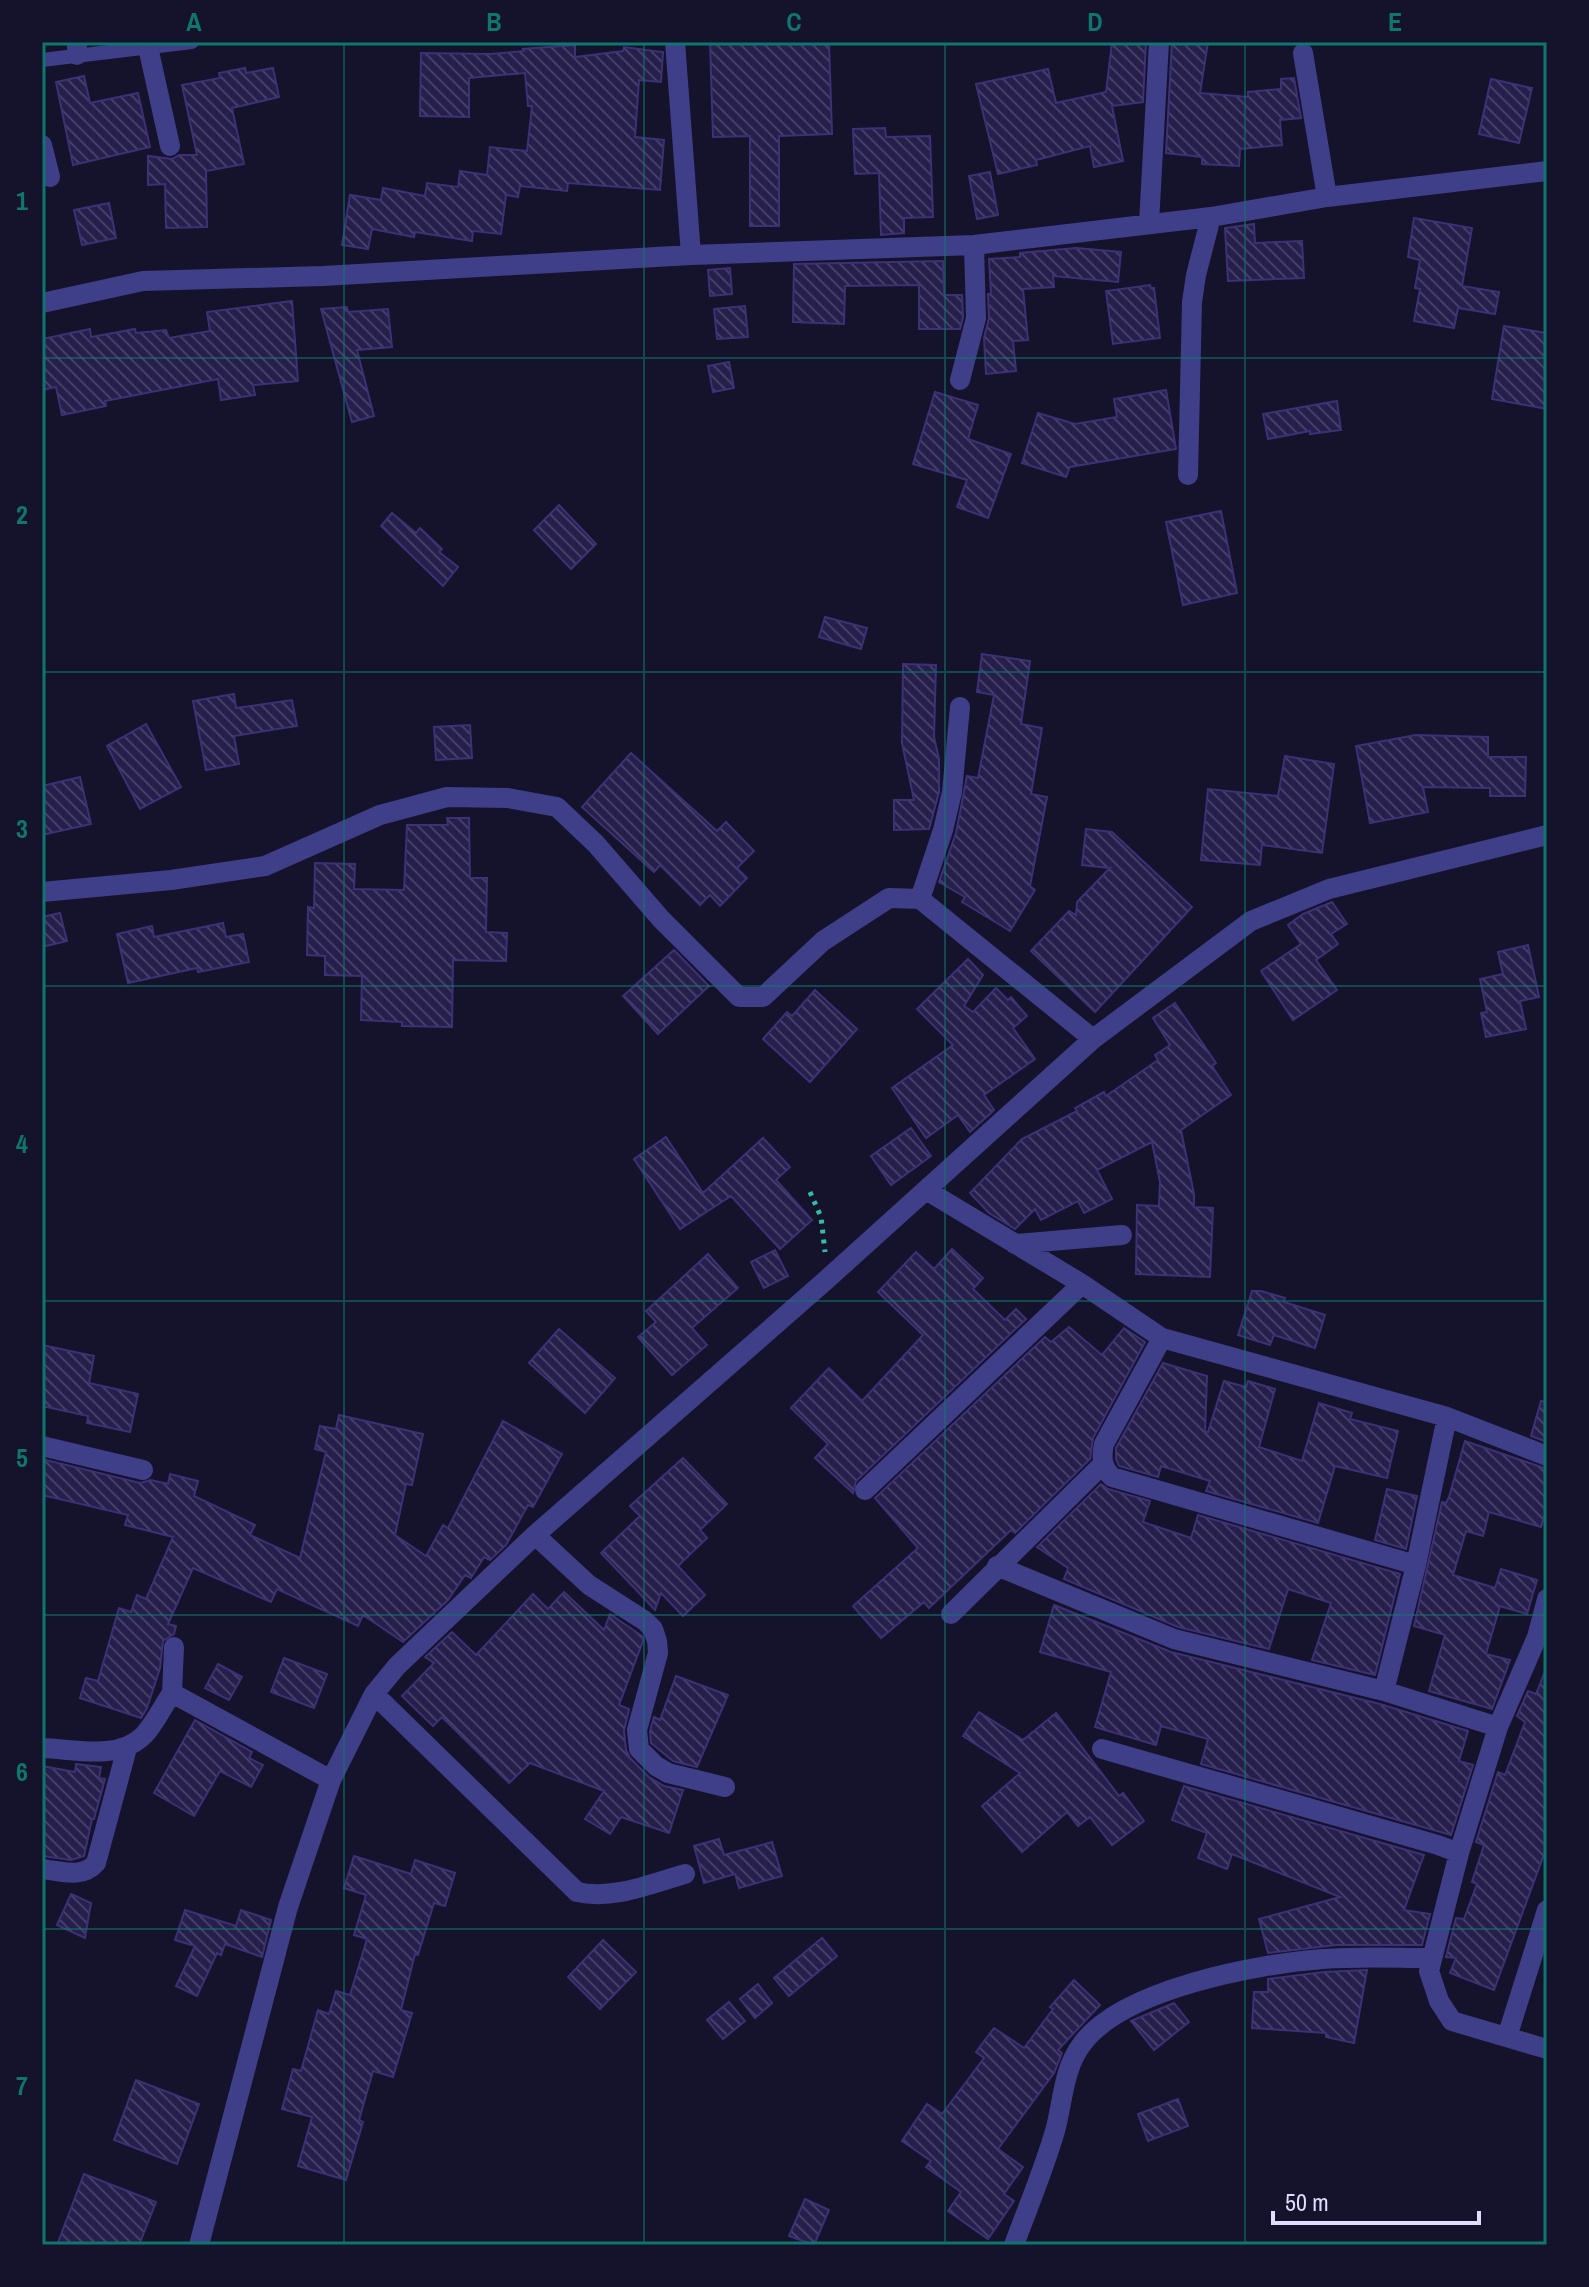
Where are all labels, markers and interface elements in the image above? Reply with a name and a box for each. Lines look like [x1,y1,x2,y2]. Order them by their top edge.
text: A [186,4,202,39]
text: B [486,4,502,39]
text: C [786,4,802,39]
text: D [1087,4,1103,39]
text: E [1388,4,1402,39]
text: 1 [16,183,28,218]
text: 2 [16,497,28,532]
text: 3 [16,811,28,846]
text: 4 [16,1126,28,1161]
text: 5 [16,1440,28,1475]
text: 6 [16,1754,28,1789]
text: 7 [16,2068,28,2103]
scale bar [1273,2175,1479,2225]
text: 50 m [1285,2186,1329,2218]

